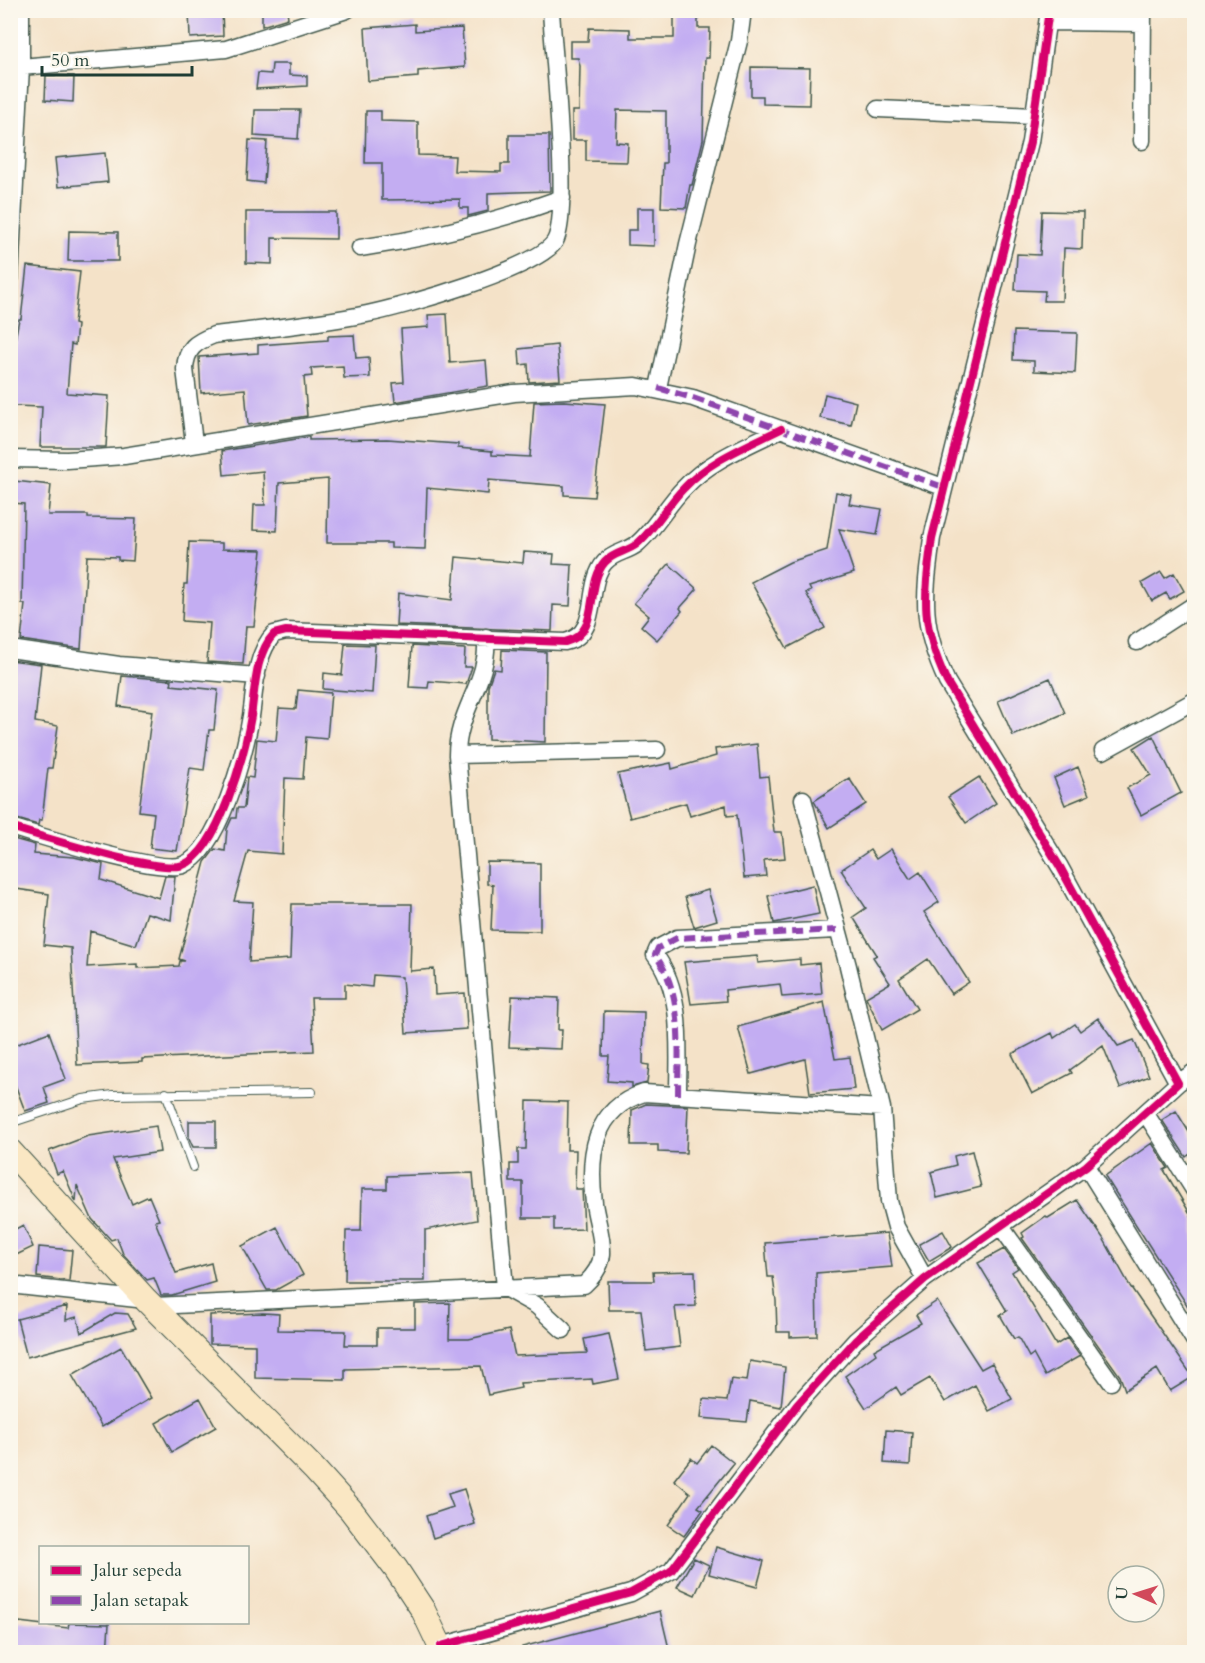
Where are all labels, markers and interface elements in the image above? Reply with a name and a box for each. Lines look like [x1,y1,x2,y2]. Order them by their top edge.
scale bar [42,39,192,77]
text: 50 m [51,48,90,73]
legend [39,1546,249,1624]
text: Jalur sepeda [90,1558,182,1583]
north arrow [1106,1564,1166,1624]
text: U [1111,1586,1133,1600]
text: Jalan setapak [90,1588,189,1613]

